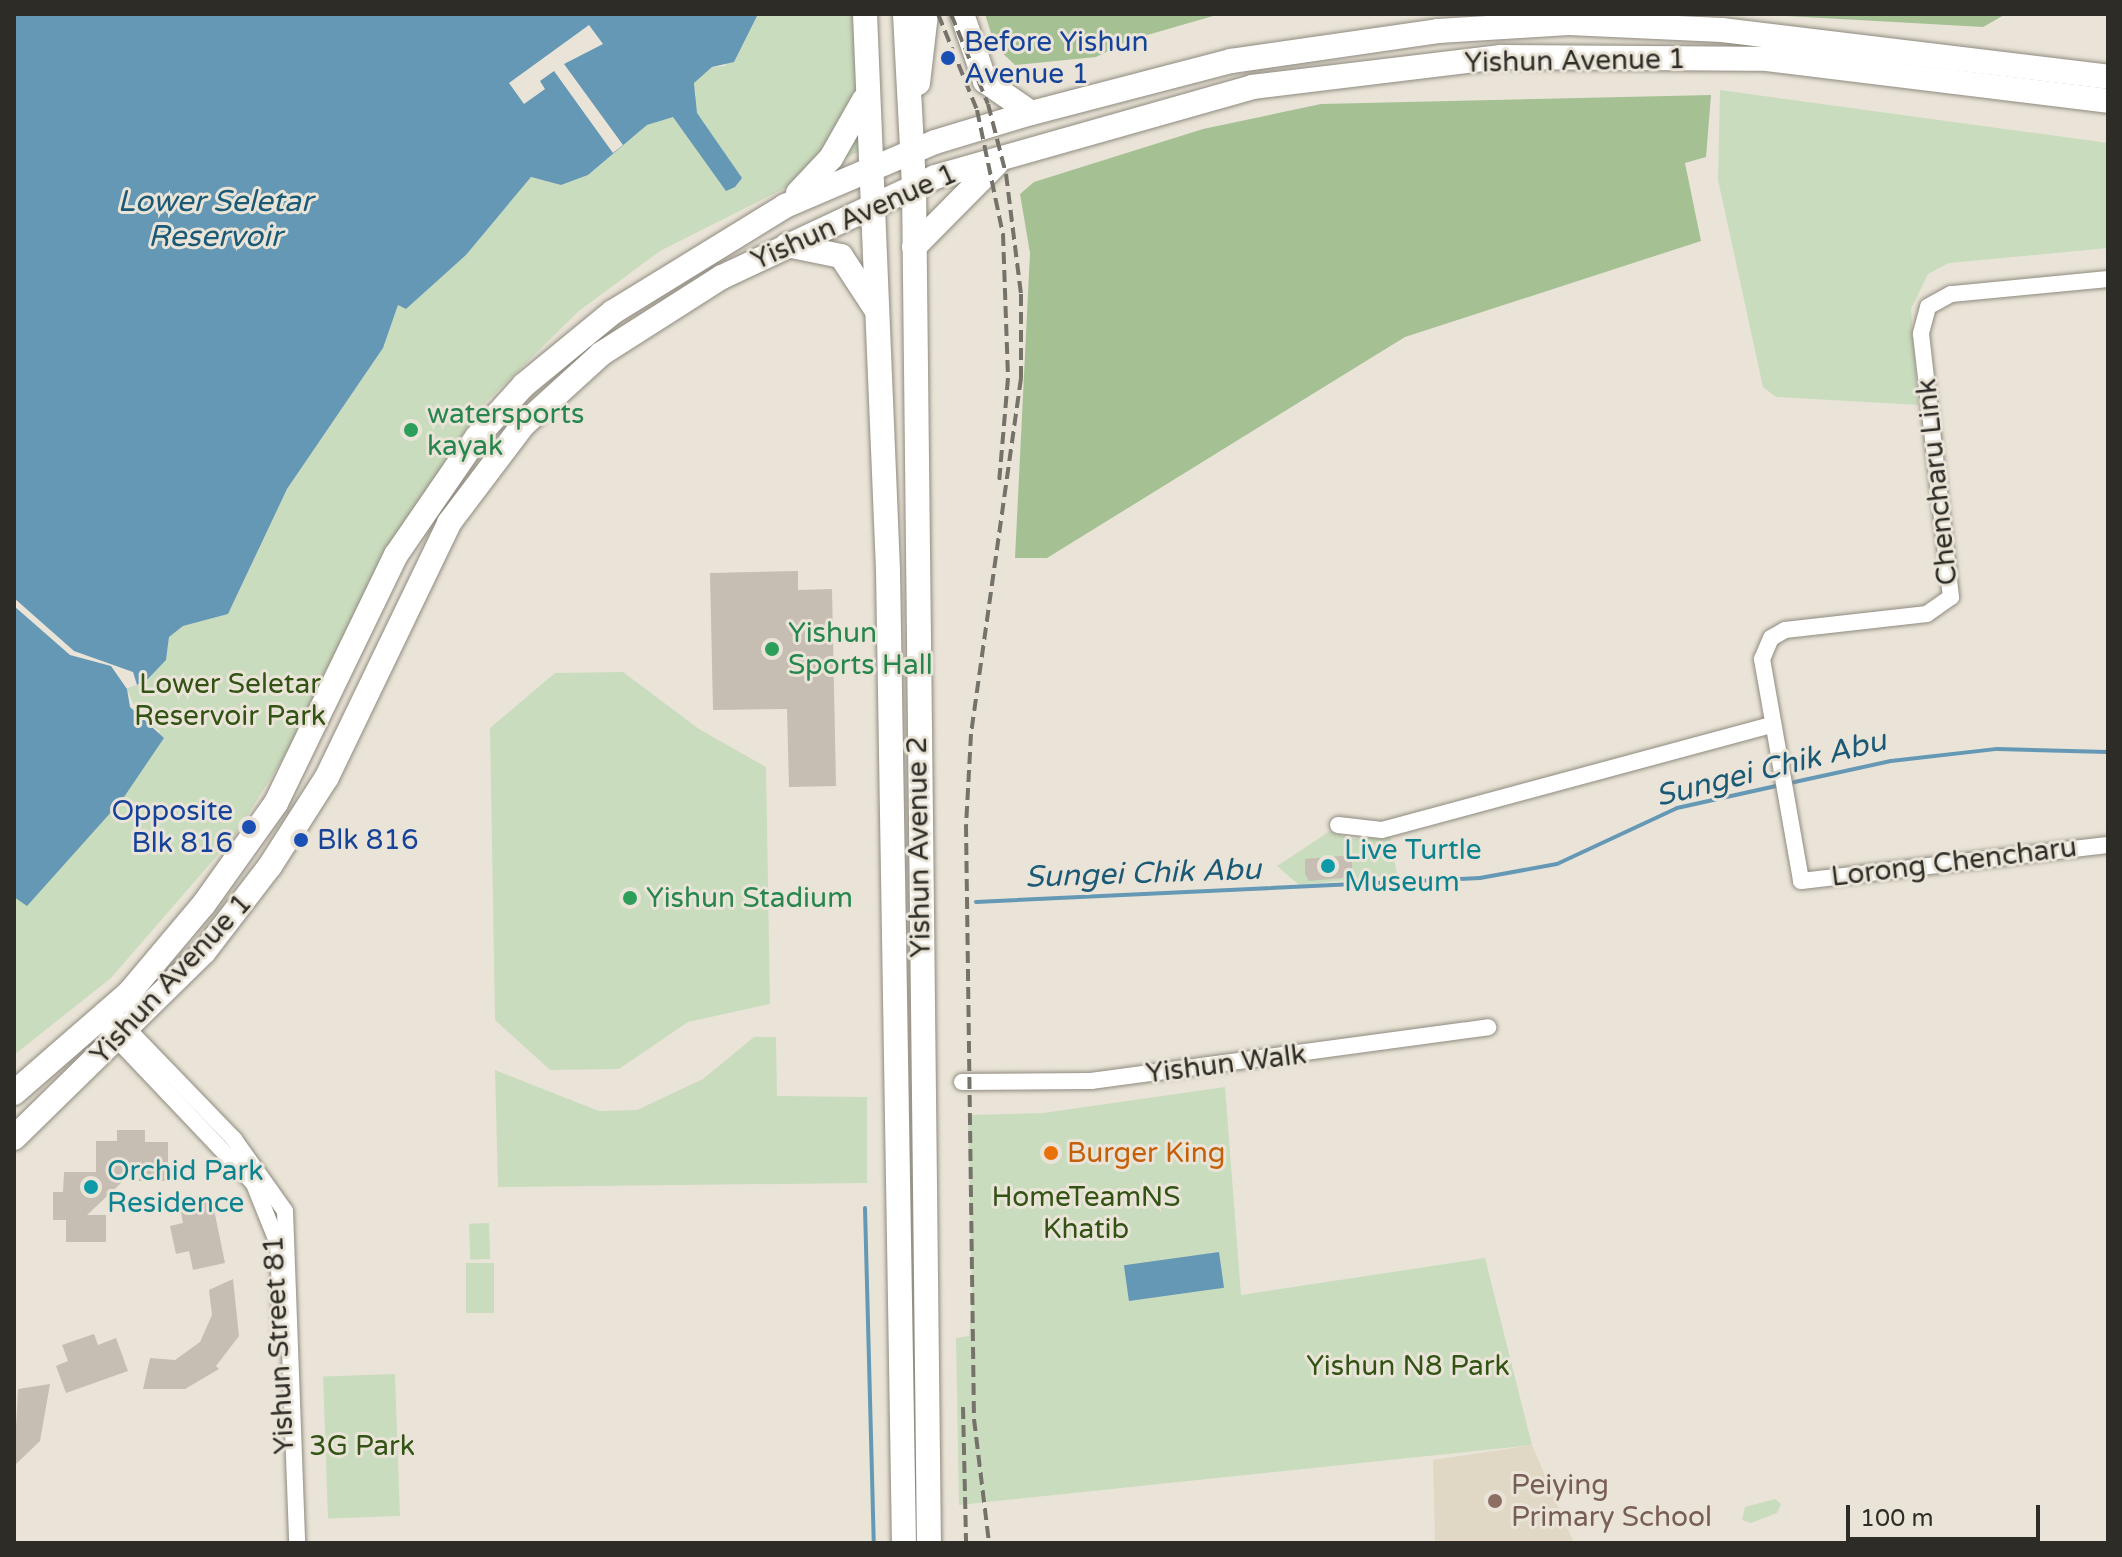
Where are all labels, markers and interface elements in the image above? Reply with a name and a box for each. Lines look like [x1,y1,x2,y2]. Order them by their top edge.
place label: Before Yishun Avenue 1 [964,25,1149,91]
street label: Yishun Avenue 1 [1464,42,1686,80]
marker: Before Yishun Avenue 1 [939,49,957,67]
street label: Yishun Avenue 1 [746,157,962,277]
water label: Lower Seletar Reservoir [118,184,312,254]
street label: Chencharu Link [1909,377,1965,587]
place label: watersports kayak [427,397,584,463]
marker: watersports kayak [402,421,420,439]
place label: Yishun Sports Hall [788,616,933,682]
marker: Yishun Sports Hall [763,640,781,658]
park label: Lower Seletar Reservoir Park [134,667,326,733]
water label: Sungei Chik Abu [1652,723,1890,815]
street label: Yishun Avenue 2 [900,736,938,958]
place label: Opposite Blk 816 [111,794,233,860]
marker: Opposite Blk 816 [240,818,258,836]
place label: Blk 816 [317,823,418,857]
street label: Lorong Chencharu [1829,830,2079,894]
marker: Blk 816 [292,831,310,849]
place label: Live Turtle Museum [1344,833,1482,899]
water label: Sungei Chik Abu [1024,852,1262,896]
marker: Live Turtle Museum [1319,857,1337,875]
place label: Yishun Stadium [646,881,853,915]
street label: Yishun Avenue 1 [83,887,259,1071]
marker: Yishun Stadium [621,889,639,907]
street label: Yishun Walk [1144,1037,1308,1091]
place label: Burger King [1067,1136,1226,1170]
marker: Burger King [1042,1144,1060,1162]
place label: Orchid Park Residence [107,1154,263,1220]
marker: Orchid Park Residence [82,1178,100,1196]
park label: HomeTeamNS Khatib [992,1180,1180,1246]
street label: Yishun Street 81 [256,1235,302,1455]
park label: Yishun N8 Park [1306,1349,1510,1383]
park label: 3G Park [309,1429,415,1463]
place label: Peiying Primary School [1511,1468,1712,1534]
scale bar [1850,1489,2044,1539]
marker: Peiying Primary School [1486,1492,1504,1510]
text: 100 m [1860,1504,1934,1533]

